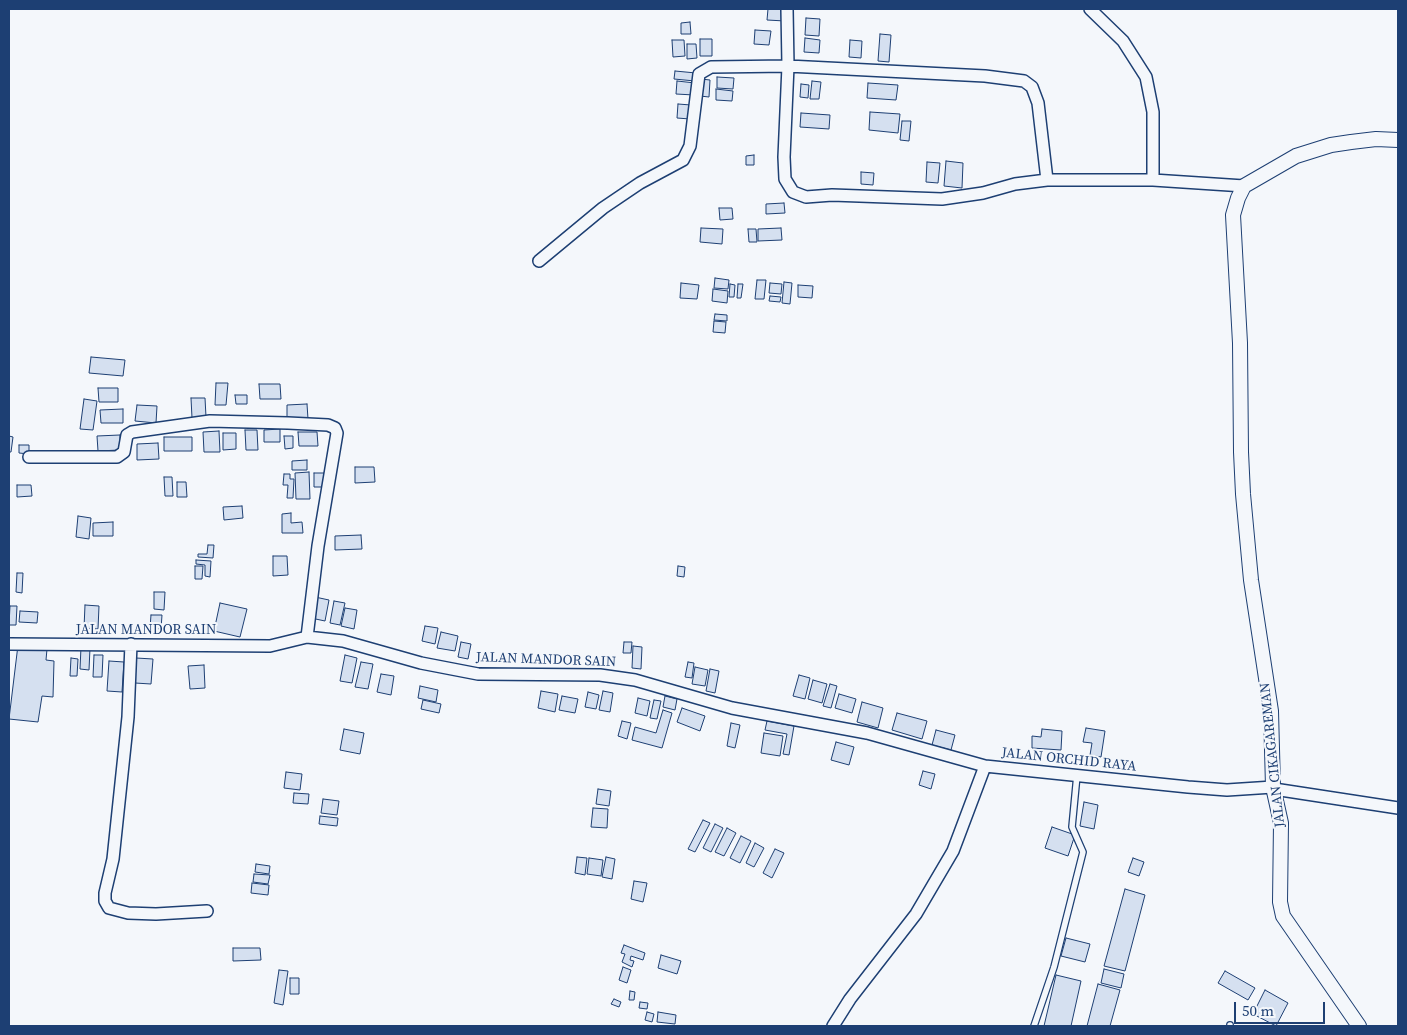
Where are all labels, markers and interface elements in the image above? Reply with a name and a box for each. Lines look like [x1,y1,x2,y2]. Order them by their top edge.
street label: JALAN MANDOR SAIN [76,622,216,638]
street label: JALAN MANDOR SAIN [476,649,616,671]
street label: JALAN CIKAGAREMAN [1257,682,1289,828]
street label: JALAN ORCHID RAYA [1001,745,1137,775]
scale bar [1237,992,1328,1024]
text: 50 m [1242,1000,1274,1021]

